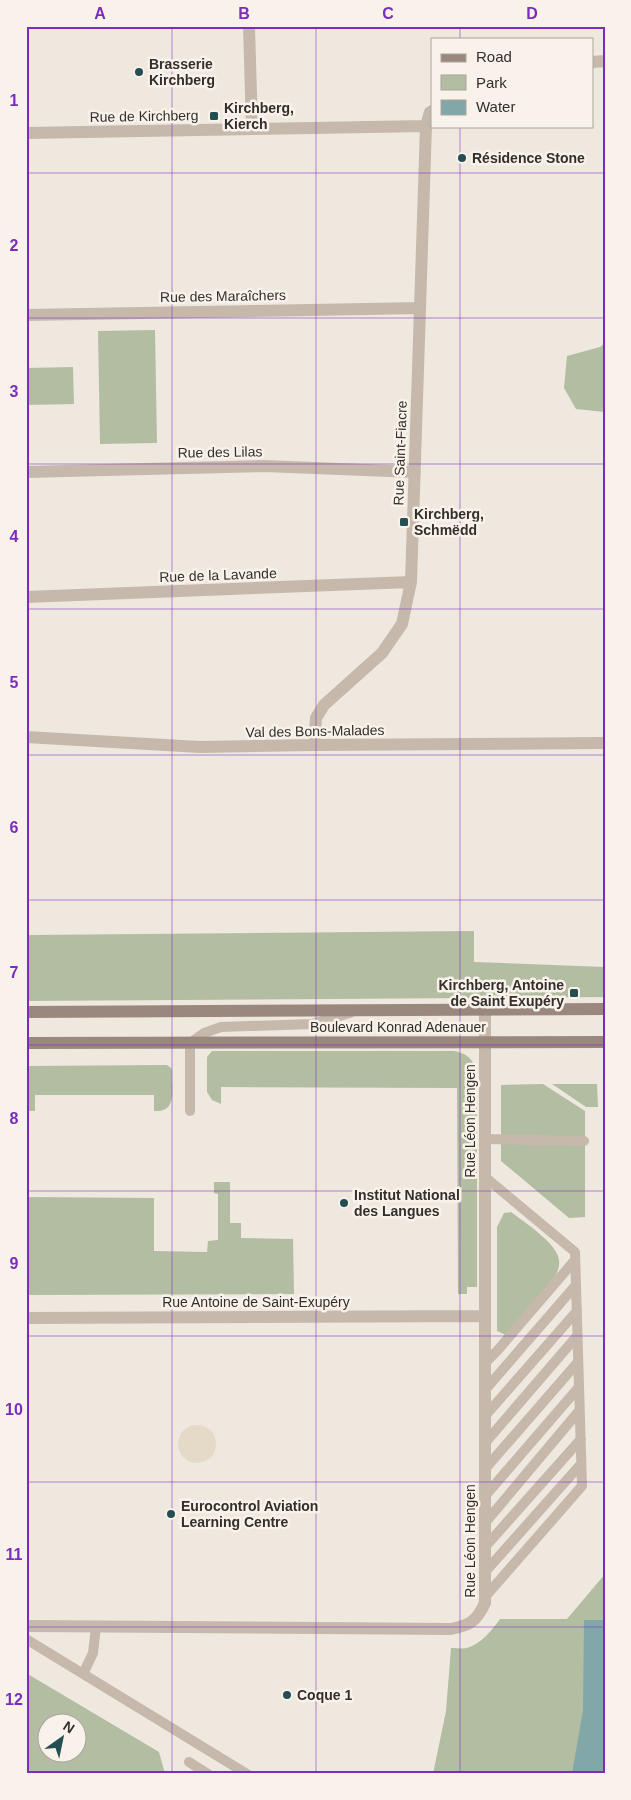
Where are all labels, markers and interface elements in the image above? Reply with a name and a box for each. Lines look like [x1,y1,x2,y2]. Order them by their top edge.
text: A [94,5,106,22]
text: B [238,5,250,22]
text: C [382,5,394,22]
text: D [526,5,538,22]
legend [431,38,594,128]
text: Road [476,48,512,65]
place label: Brasserie Kirchberg [149,56,215,88]
marker: Brasserie Kirchberg [133,66,145,78]
text: Park [476,74,507,91]
text: 1 [10,92,19,109]
text: Water [476,98,515,115]
place label: Kirchberg, Kierch [224,100,294,132]
street label: Rue de Kirchberg [89,107,199,125]
marker: Kirchberg, Kierch [208,110,220,122]
place label: Résidence Stone [472,150,585,166]
marker: Résidence Stone [456,152,468,164]
text: 2 [10,237,19,254]
street label: Rue des Maraîchers [160,287,286,305]
text: 3 [10,383,19,400]
street label: Rue Saint-Fiacre [390,400,410,506]
street label: Rue des Lilas [177,443,263,461]
place label: Kirchberg, Schmëdd [414,506,484,538]
marker: Kirchberg, Schmëdd [398,516,410,528]
text: 4 [10,528,19,545]
street label: Rue de la Lavande [159,565,277,585]
text: 5 [10,674,19,691]
street label: Val des Bons-Malades [245,722,385,740]
text: 6 [10,819,19,836]
text: 7 [10,964,19,981]
place label: Kirchberg, Antoine de Saint Exupéry [439,977,564,1009]
marker: Kirchberg, Antoine de Saint Exupéry [568,987,580,999]
street label: Boulevard Konrad Adenauer [310,1019,486,1035]
street label: Rue Léon Hengen [462,1064,478,1178]
text: 8 [10,1110,19,1127]
place label: Institut National des Langues [354,1187,460,1219]
marker: Institut National des Langues [338,1197,350,1209]
text: 9 [10,1255,19,1272]
street label: Rue Antoine de Saint-Exupéry [162,1294,350,1310]
text: 10 [5,1401,23,1418]
street label: Rue Léon Hengen [462,1484,478,1598]
place label: Eurocontrol Aviation Learning Centre [181,1498,318,1530]
marker: Eurocontrol Aviation Learning Centre [165,1508,177,1520]
text: 11 [6,1546,23,1563]
place label: Coque 1 [297,1687,352,1703]
marker: Coque 1 [281,1689,293,1701]
text: 12 [5,1691,23,1708]
north arrow [38,1712,88,1762]
text: N [60,1718,78,1737]

